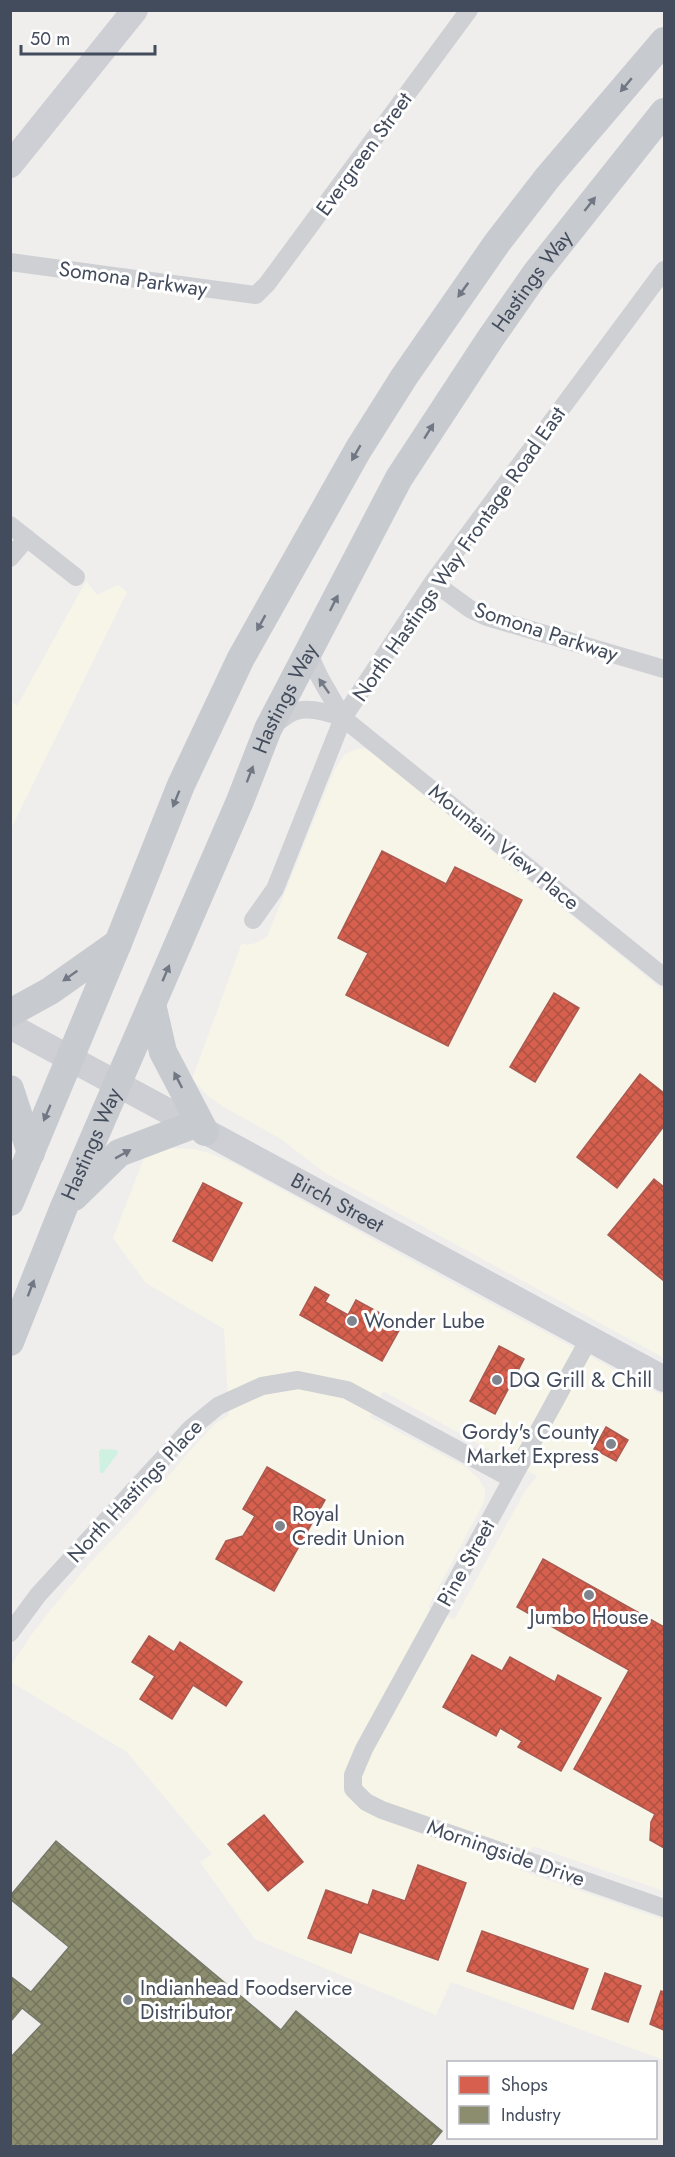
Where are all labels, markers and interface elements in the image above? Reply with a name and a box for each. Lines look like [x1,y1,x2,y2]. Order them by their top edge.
scale bar [21,18,154,56]
text: 50 m [30,26,70,52]
one-way arrow [620,77,633,92]
street label: Evergreen Street [309,86,419,222]
one-way arrow [584,196,596,211]
street label: Hastings Way [484,223,580,338]
street label: Somona Parkway [57,254,210,304]
one-way arrow [457,282,469,298]
street label: North Hastings Way Frontage Road East [345,400,573,708]
one-way arrow [424,423,435,439]
one-way arrow [351,445,361,462]
one-way arrow [329,594,339,611]
street label: Somona Parkway [470,595,622,670]
one-way arrow [256,615,266,632]
street label: Hastings Way [245,637,325,758]
one-way arrow [318,678,330,694]
one-way arrow [246,765,255,783]
street label: Mountain View Place [422,777,586,917]
one-way arrow [171,790,181,808]
one-way arrow [162,964,171,982]
one-way arrow [62,970,78,981]
one-way arrow [173,1071,183,1088]
street label: Hastings Way [54,1082,129,1205]
one-way arrow [42,1104,52,1122]
one-way arrow [115,1149,132,1159]
street label: Birch Street [286,1165,389,1240]
one-way arrow [27,1278,37,1296]
place label: Wonder Lube [364,1306,485,1336]
marker: Wonder Lube [345,1314,359,1328]
place label: DQ Grill & Chill [509,1365,652,1395]
marker: DQ Grill & Chill [490,1373,504,1387]
street label: North Hastings Place [60,1412,210,1569]
place label: Gordy's County Market Express [462,1417,600,1471]
marker: Gordy's County Market Express [604,1437,618,1451]
place label: Royal Credit Union [292,1499,405,1553]
street label: Pine Street [430,1514,502,1612]
marker: Royal Credit Union [273,1519,287,1533]
marker: Jumbo House [582,1588,596,1602]
place label: Jumbo House [527,1602,649,1632]
street label: Morningside Drive [423,1812,589,1894]
place label: Indianhead Foodservice Distributor [140,1973,353,2027]
marker: Indianhead Foodservice Distributor [121,1993,135,2007]
legend [447,2061,657,2139]
text: Shops [501,2072,548,2098]
text: Industry [501,2102,561,2128]

